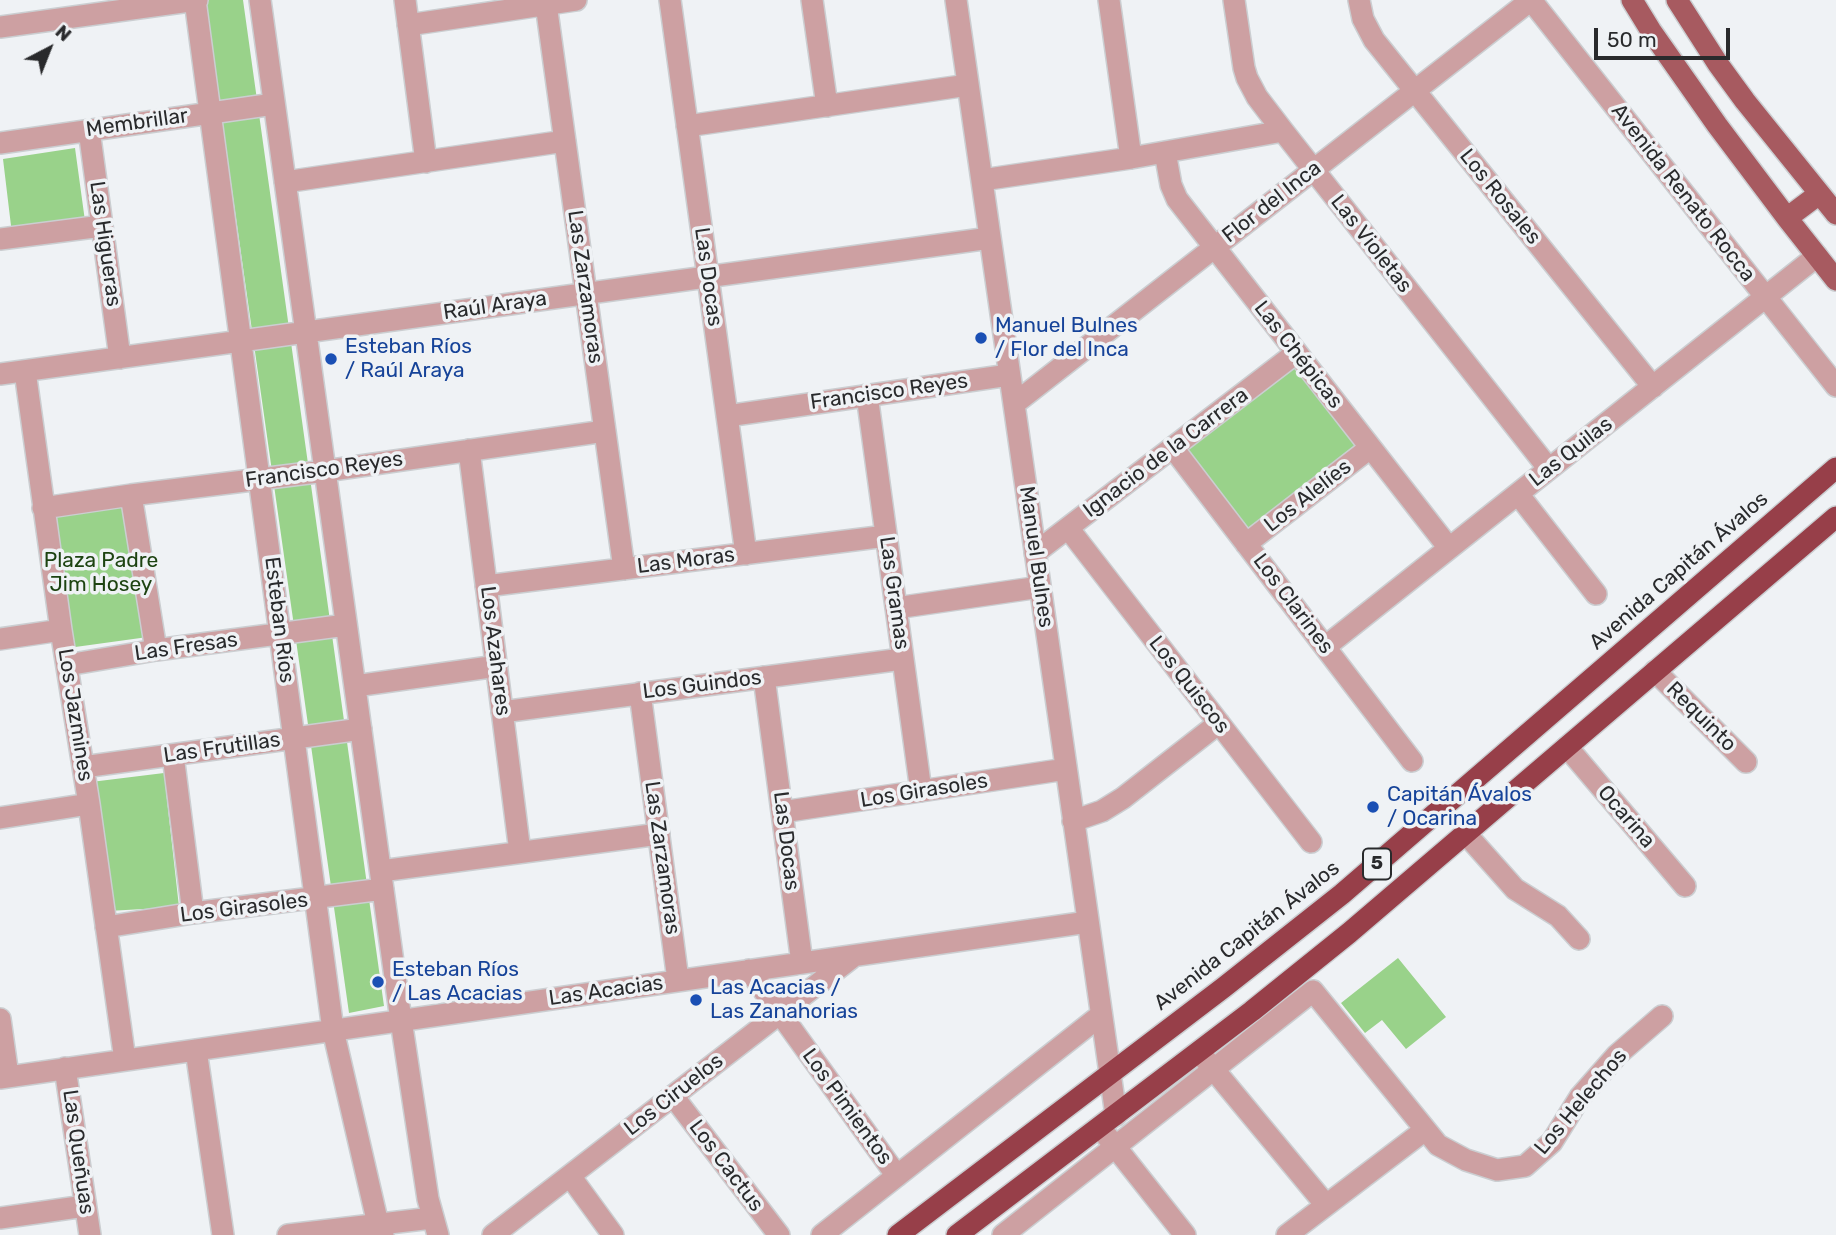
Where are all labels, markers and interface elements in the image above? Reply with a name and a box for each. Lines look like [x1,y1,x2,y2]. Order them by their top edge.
north arrow [14,14,84,84]
scale bar [1598,14,1734,58]
text: N [51,20,76,46]
text: 50 m [1607,27,1657,52]
street label: Avenida Renato Rocca [1606,99,1760,287]
street label: Membrillar [85,103,189,143]
street label: Los Rosales [1454,144,1546,250]
street label: Flor del Inca [1217,156,1327,248]
street label: Las Higueras [84,180,126,308]
street label: Las Violetas [1325,190,1417,298]
street label: Las Zarzamoras [562,209,608,365]
street label: Las Docas [689,226,727,328]
street label: Raúl Araya [442,286,548,326]
street label: Las Chépicas [1248,296,1348,414]
place label: Manuel Bulnes / Flor del Inca [995,313,1138,363]
marker: Manuel Bulnes / Flor del Inca [973,330,989,346]
place label: Esteban Ríos / Raúl Araya [345,334,472,384]
marker: Esteban Ríos / Raúl Araya [323,351,339,367]
street label: Francisco Reyes [809,368,969,416]
street label: Ignacio de la Carrera [1078,383,1254,523]
street label: Las Quilas [1524,412,1618,492]
street label: Francisco Reyes [244,446,404,494]
street label: Los Alelíes [1260,454,1356,538]
street label: Manuel Bulnes [1014,485,1058,629]
street label: Avenida Capitán Ávalos [1585,487,1773,655]
street label: Las Gramas [874,535,914,651]
street label: Las Moras [636,543,736,579]
park label: Plaza Padre Jim Hosey [44,548,158,598]
street label: Los Clarines [1247,549,1339,659]
street label: Esteban Ríos [259,555,299,685]
street label: Los Azahares [475,585,515,717]
street label: Las Fresas [133,627,239,667]
street label: Los Quiscos [1143,631,1235,739]
street label: Los Jazmines [52,647,98,783]
street label: Los Guindos [641,665,763,705]
street label: Requinto [1661,677,1741,757]
street label: Las Frutillas [162,727,282,769]
street label: Los Girasoles [859,768,989,814]
street label: Las Zarzamoras [639,780,685,936]
street label: Ocarina [1592,781,1660,853]
place label: Capitán Ávalos / Ocarina [1387,782,1532,832]
street label: Las Docas [767,790,805,892]
marker: Capitán Ávalos / Ocarina [1365,799,1381,815]
road number: 5 [1363,848,1391,880]
street label: Avenida Capitán Ávalos [1149,856,1345,1016]
street label: Los Girasoles [179,888,309,928]
place label: Esteban Ríos / Las Acacias [392,957,523,1007]
street label: Las Acacias [547,970,665,1012]
marker: Esteban Ríos / Las Acacias [370,974,386,990]
place label: Las Acacias / Las Zanahorias [710,975,858,1025]
marker: Las Acacias / Las Zanahorias [688,992,704,1008]
street label: Los Pimientos [797,1044,897,1170]
street label: Los Helechos [1529,1044,1633,1160]
street label: Los Ciruelos [619,1048,729,1142]
street label: Las Queñuas [57,1088,99,1216]
street label: Los Cactus [683,1115,769,1217]

